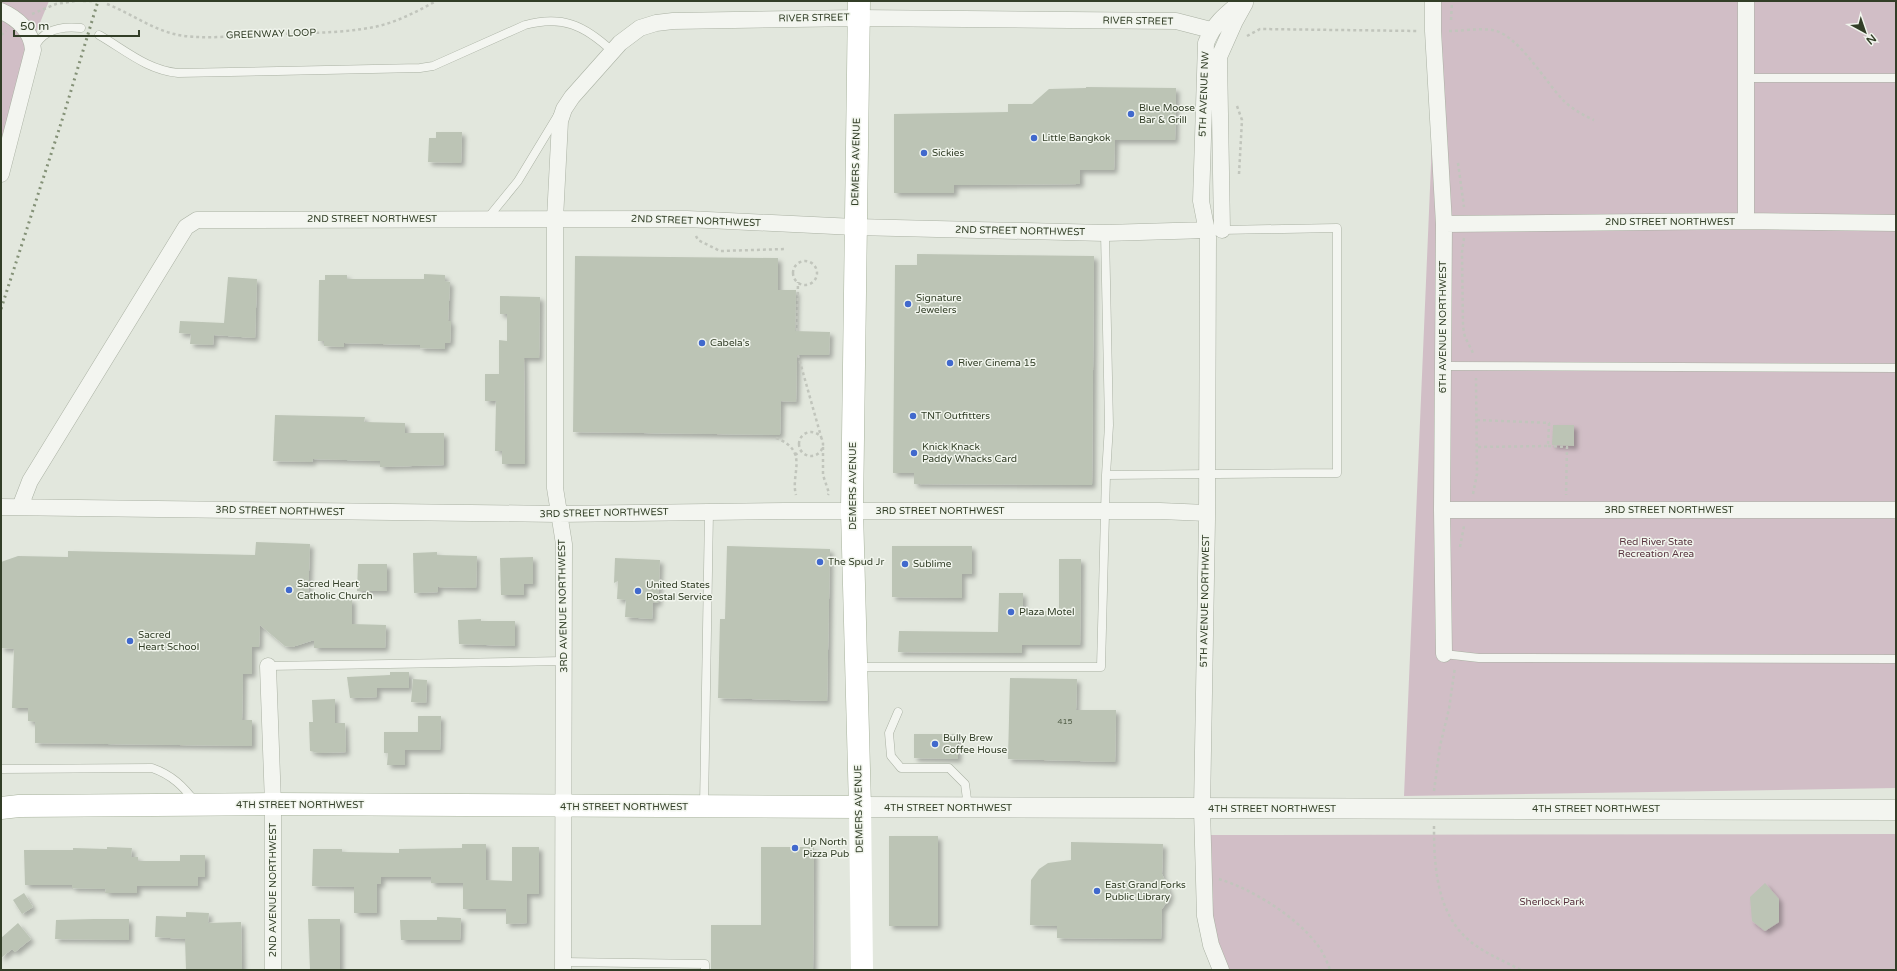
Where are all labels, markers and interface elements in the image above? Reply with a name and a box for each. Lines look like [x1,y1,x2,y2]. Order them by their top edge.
street label: RIVER STREET [778,11,850,25]
scale bar [14,12,139,38]
north arrow [1845,12,1885,52]
street label: RIVER STREET [1102,14,1174,28]
text: 50 m [20,19,49,33]
street label: GREENWAY LOOP [226,26,317,42]
text: N [1864,31,1879,47]
street label: 5TH AVENUE NW [1197,51,1211,137]
place label: Blue Moose Bar & Grill [1139,102,1195,126]
marker: Blue Moose Bar & Grill [1126,109,1136,119]
street label: DEMERS AVENUE [849,118,863,206]
place label: Little Bangkok [1042,132,1111,144]
marker: Little Bangkok [1029,133,1039,143]
place label: Sickies [932,147,964,159]
marker: Sickies [919,148,929,158]
street label: 2ND STREET NORTHWEST [307,213,437,225]
street label: 2ND STREET NORTHWEST [631,213,761,229]
street label: 2ND STREET NORTHWEST [1605,216,1735,228]
street label: 2ND STREET NORTHWEST [955,224,1085,238]
street label: 6TH AVENUE NORTHWEST [1437,261,1449,393]
place label: Signature Jewelers [916,292,962,316]
marker: Signature Jewelers [903,299,913,309]
place label: Cabela's [710,337,750,349]
marker: Cabela's [697,338,707,348]
place label: River Cinema 15 [958,357,1036,369]
marker: River Cinema 15 [945,358,955,368]
place label: TNT Outfitters [921,410,990,422]
marker: TNT Outfitters [908,411,918,421]
place label: Knick Knack Paddy Whacks Card [922,441,1017,465]
street label: DEMERS AVENUE [847,442,859,530]
marker: Knick Knack Paddy Whacks Card [909,448,919,458]
street label: 3RD STREET NORTHWEST [215,504,345,518]
street label: 3RD STREET NORTHWEST [1604,504,1734,516]
street label: 3RD STREET NORTHWEST [875,505,1005,517]
street label: 3RD STREET NORTHWEST [539,506,669,520]
street label: 5TH AVENUE NORTHWEST [1198,535,1212,667]
park label: Red River State Recreation Area [1618,536,1694,560]
street label: 3RD AVENUE NORTHWEST [556,539,570,673]
place label: The Spud Jr [828,556,884,568]
marker: The Spud Jr [815,557,825,567]
place label: Sublime [913,558,952,570]
marker: Sublime [900,559,910,569]
place label: Sacred Heart Catholic Church [297,578,373,602]
place label: United States Postal Service [646,579,713,603]
marker: Sacred Heart Catholic Church [284,585,294,595]
marker: United States Postal Service [633,586,643,596]
place label: Plaza Motel [1019,606,1074,618]
marker: Plaza Motel [1006,607,1016,617]
place label: Sacred Heart School [138,629,199,653]
marker: Sacred Heart School [125,636,135,646]
house number: 415 [1057,717,1073,726]
place label: Bully Brew Coffee House [943,732,1008,756]
marker: Bully Brew Coffee House [930,739,940,749]
street label: DEMERS AVENUE [852,765,866,853]
street label: 4TH STREET NORTHWEST [236,799,364,811]
street label: 4TH STREET NORTHWEST [560,801,688,813]
street label: 4TH STREET NORTHWEST [884,802,1012,814]
street label: 4TH STREET NORTHWEST [1208,803,1336,815]
street label: 4TH STREET NORTHWEST [1532,803,1660,815]
street label: 2ND AVENUE NORTHWEST [267,823,279,957]
place label: Up North Pizza Pub [803,836,849,860]
marker: Up North Pizza Pub [790,843,800,853]
place label: East Grand Forks Public Library [1105,879,1186,903]
marker: East Grand Forks Public Library [1092,886,1102,896]
park label: Sherlock Park [1520,896,1585,908]

